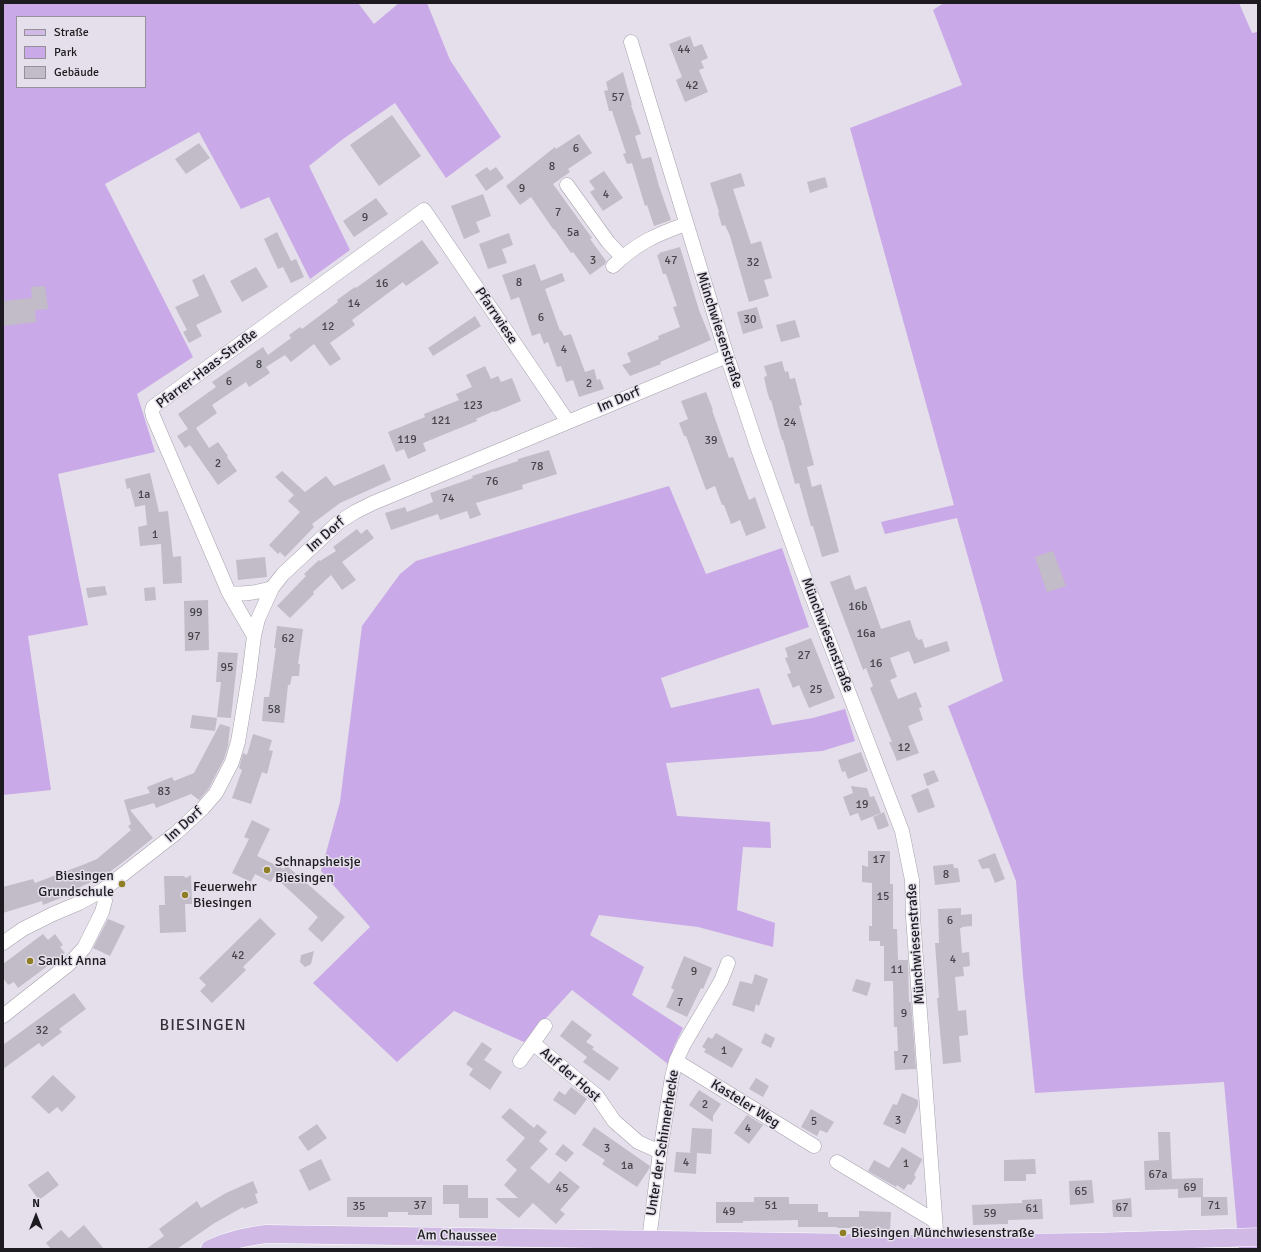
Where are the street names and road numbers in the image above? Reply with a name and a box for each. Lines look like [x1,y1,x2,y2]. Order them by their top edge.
street label: Münchwiesenstraße [692,270,746,390]
street label: Pfarrwiese [471,284,521,348]
street label: Pfarrer-Haas-Straße [153,326,261,412]
street label: Im Dorf [595,383,643,417]
street label: Im Dorf [304,514,348,556]
street label: Münchwiesenstraße [797,575,857,695]
street label: Im Dorf [162,804,206,846]
street label: Münchwiesenstraße [903,883,929,1005]
street label: Auf der Host [536,1044,604,1106]
street label: Unter der Schinnerhecke [643,1069,683,1217]
street label: Kasteler Weg [707,1076,783,1132]
street label: Am Chaussee [417,1227,497,1245]

